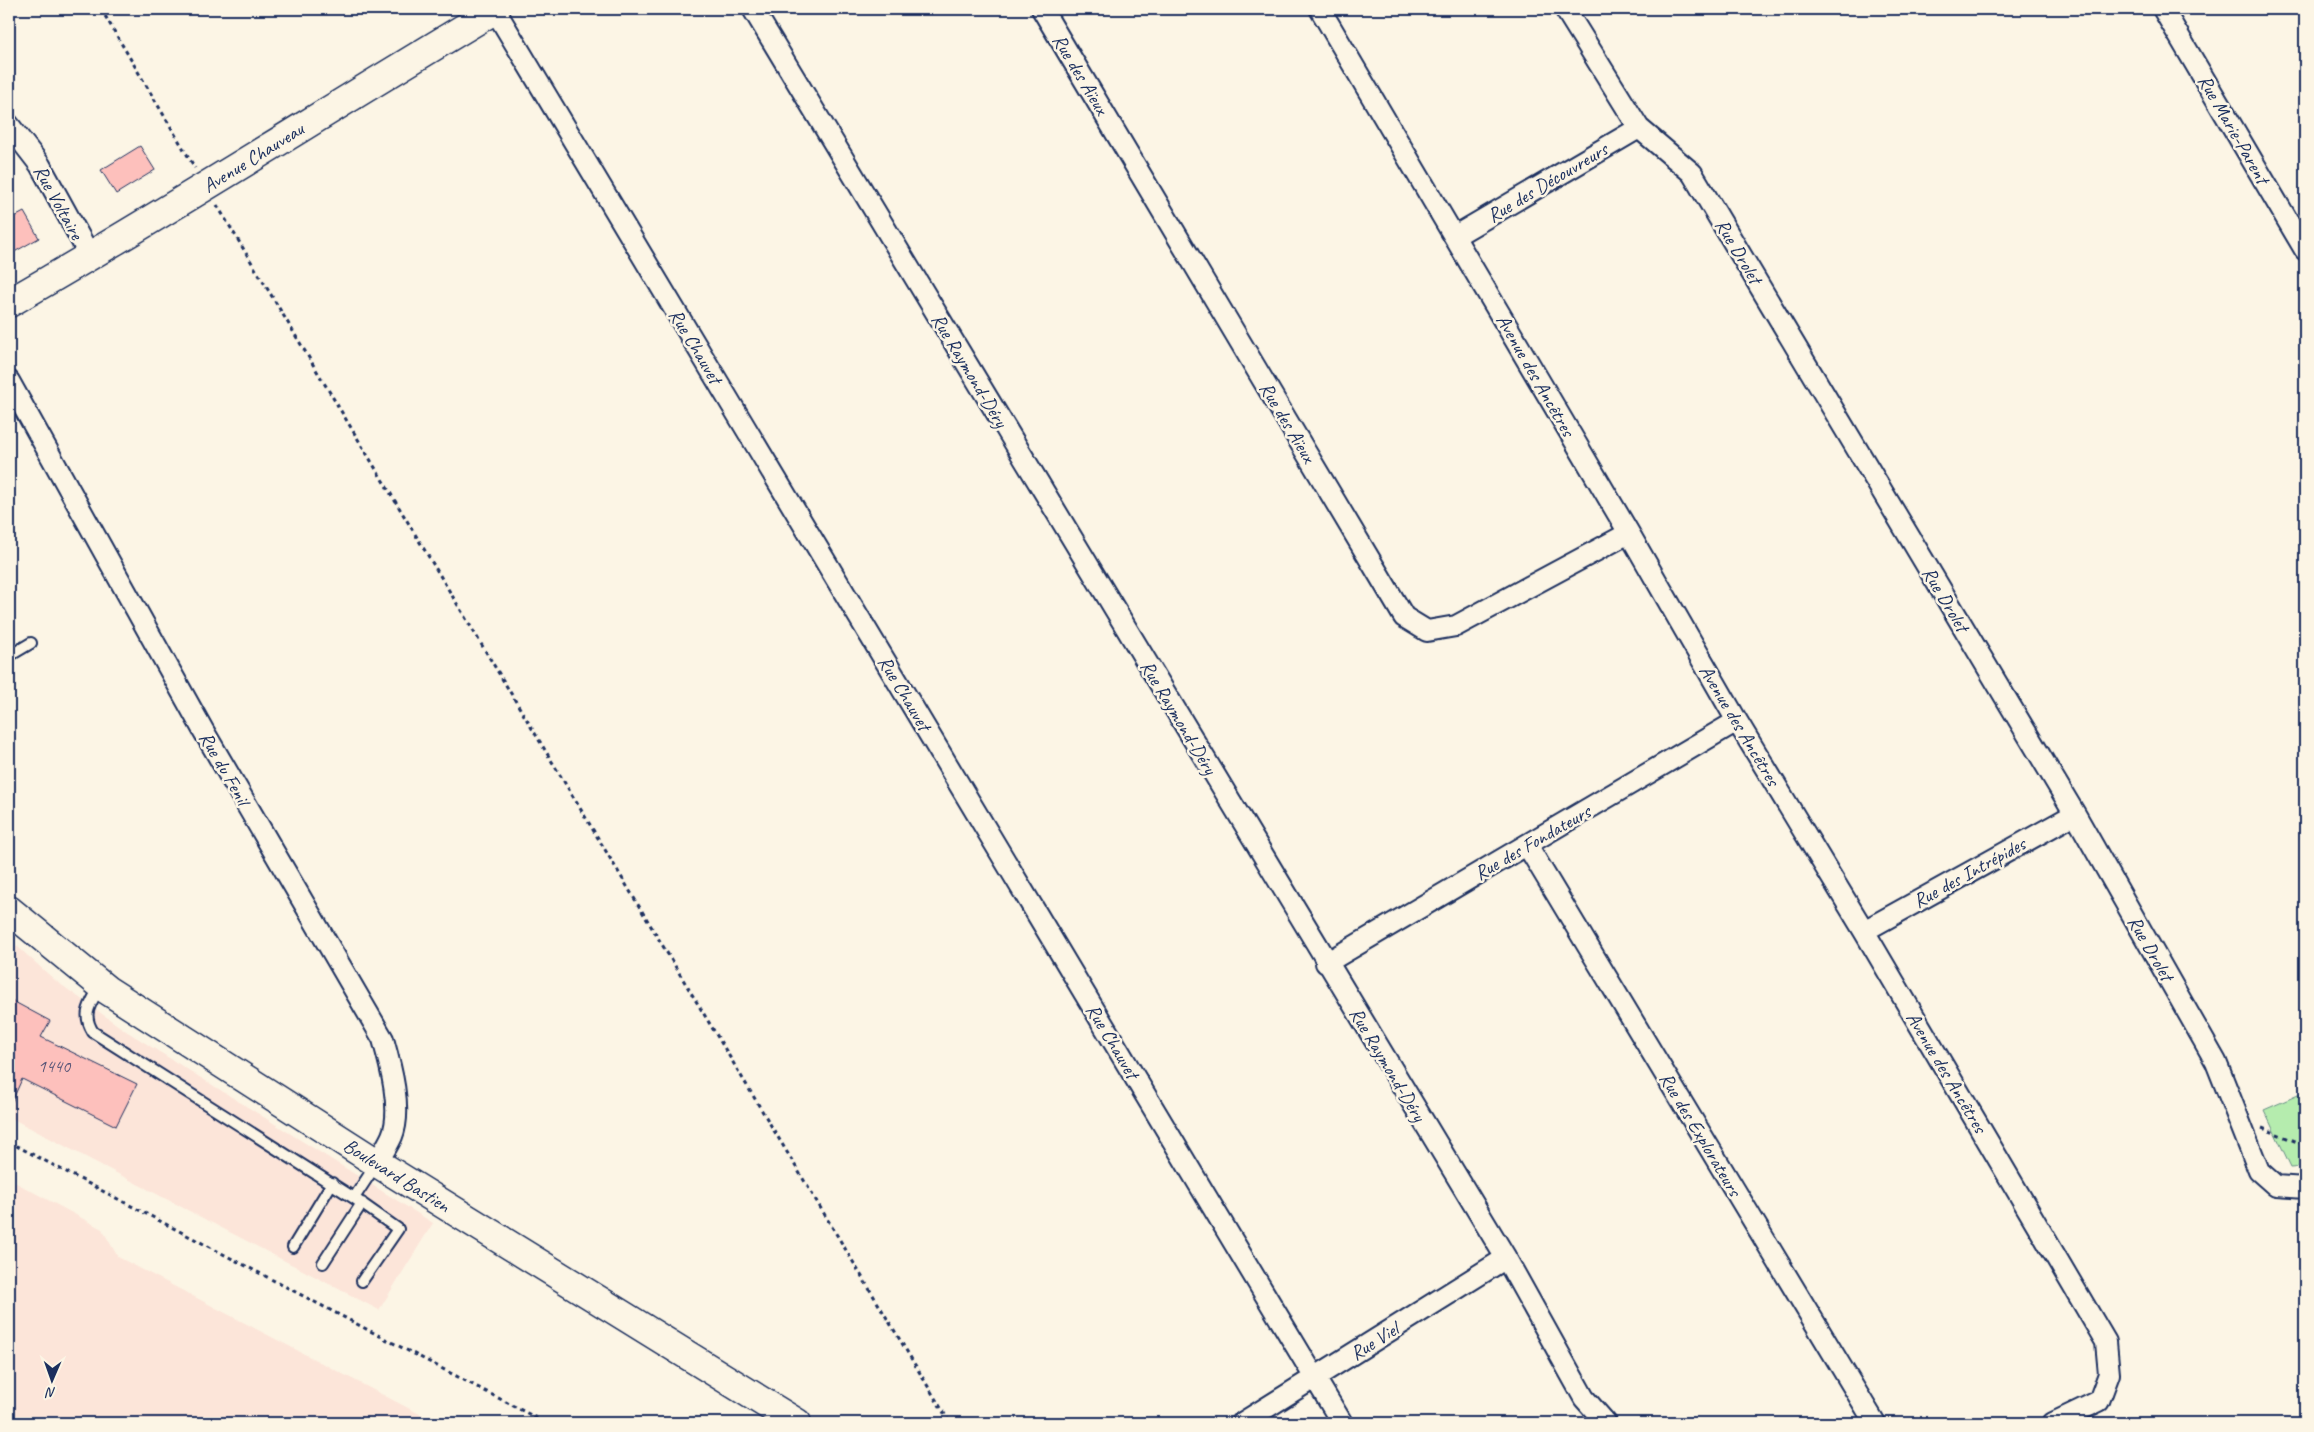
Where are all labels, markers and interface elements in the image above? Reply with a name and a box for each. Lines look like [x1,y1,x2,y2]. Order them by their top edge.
street label: Rue des Aïeux [1047,29,1115,121]
street label: Rue Marie-Parent [2192,70,2277,191]
street label: Avenue Chauveau [198,116,310,198]
street label: Rue des Découvreurs [1482,136,1614,228]
street label: Rue Voltaire [28,161,90,245]
street label: Rue Drolet [1710,214,1769,291]
street label: Rue Chauvet [663,304,729,391]
street label: Rue Raymond-Déry [926,309,1014,433]
street label: Avenue des Ancêtres [1490,310,1582,443]
street label: Rue des Aïeux [1254,377,1322,469]
street label: Rue Drolet [1917,562,1976,639]
street label: Rue Chauvet [872,651,938,738]
street label: Rue Raymond-Déry [1135,656,1223,780]
street label: Avenue des Ancêtres [1694,660,1787,792]
street label: Rue du Fenil [194,727,257,812]
street label: Rue des Fondateurs [1470,798,1597,886]
street label: Rue des Intrépides [1909,830,2032,914]
street label: Rue Drolet [2122,911,2181,988]
street label: Rue Chauvet [1080,999,1146,1086]
street label: Rue Raymond-Déry [1344,1003,1432,1127]
street label: Avenue des Ancêtres [1901,1007,1994,1139]
house number: 1440 [38,1055,72,1077]
street label: Rue des Explorateurs [1654,1068,1748,1203]
street label: Boulevard Bastien [339,1133,456,1219]
street label: Rue Viel [1345,1315,1406,1366]
north arrow [28,1354,78,1404]
text: N [45,1384,56,1401]

